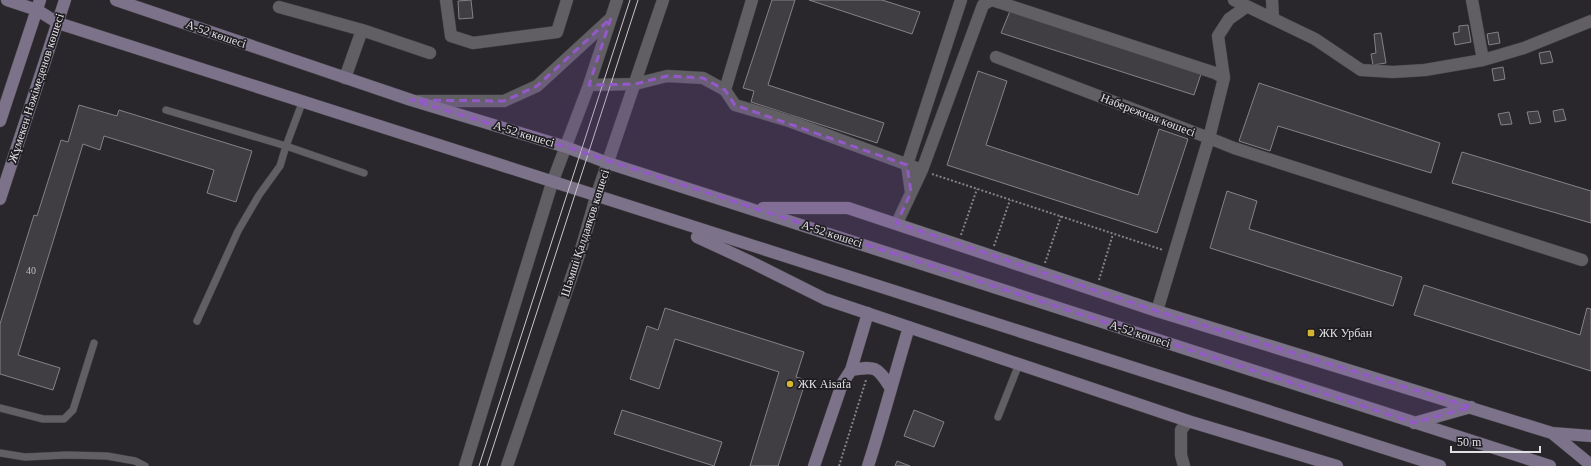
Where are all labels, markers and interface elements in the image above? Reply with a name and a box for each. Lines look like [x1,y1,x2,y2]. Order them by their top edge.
street label: Жұмекен Нәжімеденов көшесі [5,11,67,164]
street label: А-52 көшесі [184,17,249,51]
street label: Набережная көшесі [1099,90,1198,140]
street label: А-52 көшесі [492,118,557,150]
street label: Шәмші Қалдаяқов көшесі [558,167,612,298]
street label: А-52 көшесі [800,218,865,251]
house number: 40 [26,265,36,276]
street label: А-52 көшесі [1108,318,1173,351]
place label: ЖК Урбан [1319,326,1373,340]
marker: ЖК Урбан [1306,328,1316,338]
place label: ЖК Aisafa [798,377,852,391]
marker: ЖК Aisafa [785,379,795,389]
scale bar [1451,428,1540,454]
text: 50 m [1457,435,1482,449]

